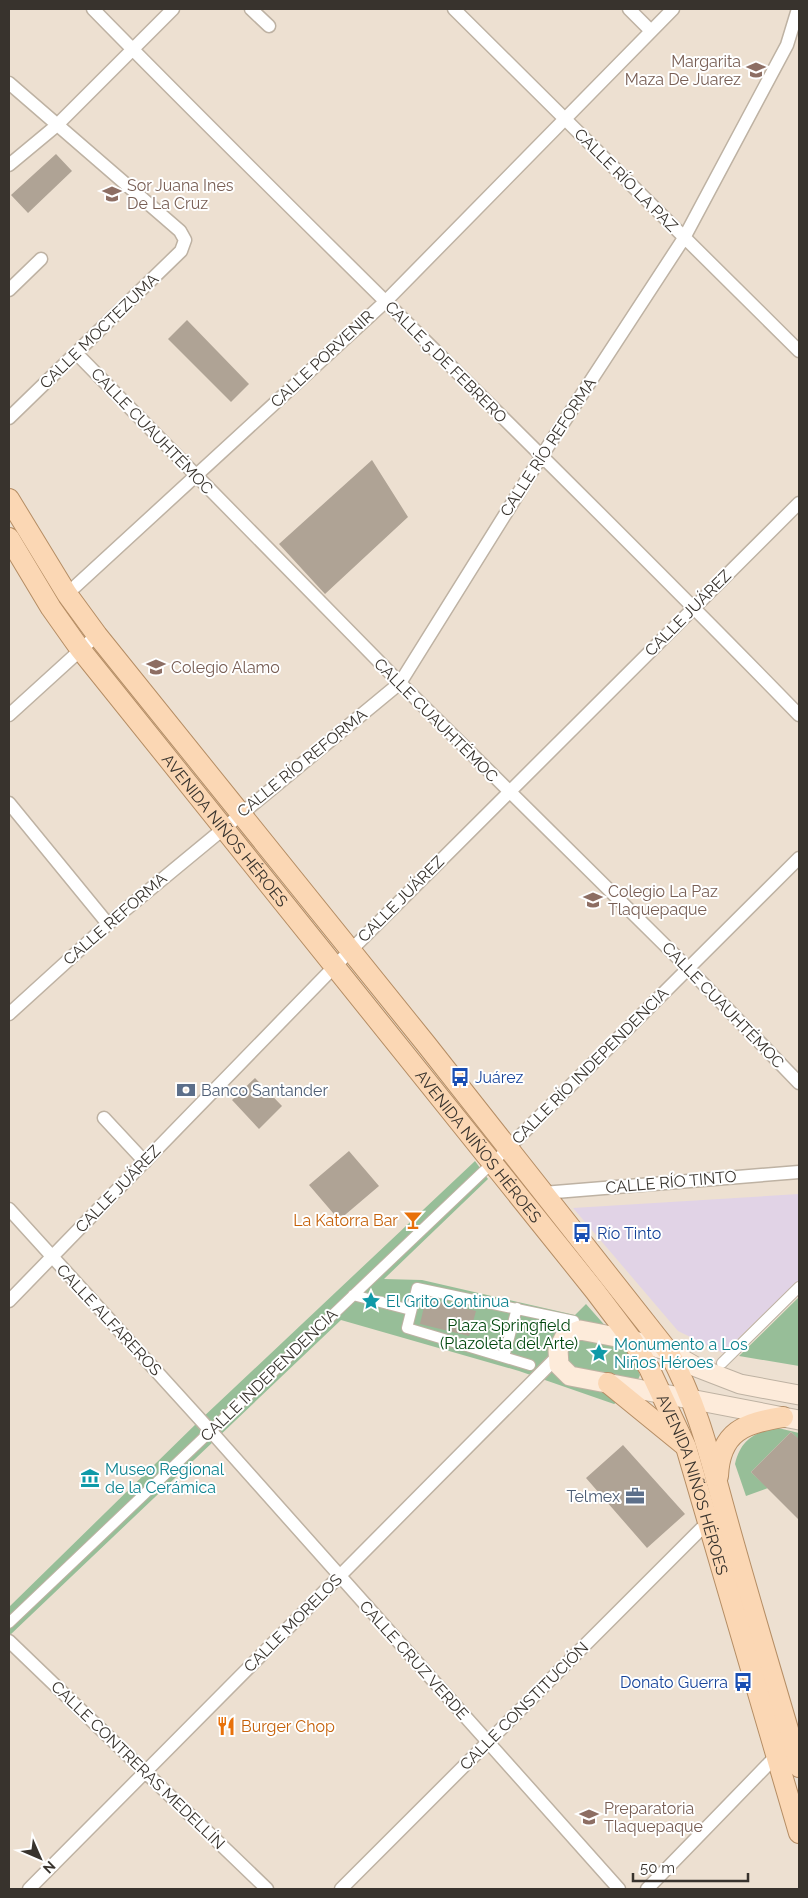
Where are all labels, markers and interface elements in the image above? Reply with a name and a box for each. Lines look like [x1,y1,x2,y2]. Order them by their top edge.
place label: Margarita Maza De Juarez [625,52,741,89]
school or university icon: Margarita Maza De Juarez [745,59,767,81]
street label: CALLE RÍO LA PAZ [570,124,682,236]
place label: Sor Juana Ines De La Cruz [127,176,234,213]
school or university icon: Sor Juana Ines De La Cruz [101,183,123,205]
street label: CALLE MOCTEZUMA [36,269,162,393]
street label: CALLE 5 DE FEBRERO [381,297,511,427]
street label: CALLE PORVENIR [267,306,377,412]
street label: CALLE CUAUHTÉMOC [87,363,218,498]
street label: CALLE RÍO REFORMA [495,373,600,520]
street label: CALLE JUÁREZ [640,565,735,660]
street label: CALLE CUAUHTÉMOC [370,653,503,786]
school or university icon: Colegio Alamo [145,656,167,678]
place label: Colegio Alamo [171,658,280,677]
street label: CALLE RÍO REFORMA [233,704,371,821]
street label: AVENIDA NIÑOS HÉROES [158,750,292,910]
street label: CALLE JUÁREZ [353,851,448,946]
street label: CALLE REFORMA [59,869,171,969]
place label: Colegio La Paz Tlaquepaque [608,882,718,919]
school or university icon: Colegio La Paz Tlaquepaque [582,889,604,911]
street label: CALLE CUAUHTÉMOC [658,937,789,1072]
street label: CALLE RÍO INDEPENDENCIA [507,983,672,1148]
street label: AVENIDA NIÑOS HÉROES [412,1066,546,1226]
bus stop icon: Juárez [449,1066,471,1088]
place label: Juárez [475,1068,523,1087]
bank icon: Banco Santander [175,1079,197,1101]
place label: Banco Santander [201,1081,328,1100]
street label: CALLE JUÁREZ [71,1141,164,1237]
street label: CALLE RÍO TINTO [605,1166,737,1197]
bar icon: La Katorra Bar [402,1209,424,1231]
place label: La Katorra Bar [293,1211,398,1230]
bus stop icon: Río Tinto [571,1222,593,1244]
place label: Río Tinto [597,1224,661,1243]
street label: CALLE ALFAREROS [52,1260,166,1380]
place icon: El Grito Continua [360,1290,382,1312]
place label: El Grito Continua [386,1292,509,1311]
street label: CALLE INDEPENDENCIA [197,1304,342,1445]
park label: Plaza Springfield (Plazoleta del Arte) [440,1316,578,1353]
place label: Monumento a Los Niños Héroes [614,1335,748,1372]
place icon: Monumento a Los Niños Héroes [588,1342,610,1364]
street label: AVENIDA NIÑOS HÉROES [653,1391,733,1577]
place label: Museo Regional de la Cerámica [105,1460,225,1497]
museum icon: Museo Regional de la Cerámica [79,1467,101,1489]
office icon: Telmex [624,1485,646,1507]
place label: Telmex [566,1487,620,1506]
street label: CALLE MORELOS [240,1570,346,1676]
street label: CALLE CRUZ VERDE [356,1597,473,1724]
street label: CALLE CONSTITUCIÓN [455,1637,592,1774]
bus stop icon: Donato Guerra [732,1671,754,1693]
place label: Donato Guerra [620,1673,728,1692]
street label: CALLE CONTRERAS MEDELLÍN [47,1676,229,1853]
restaurant icon: Burger Chop [215,1715,237,1737]
place label: Burger Chop [241,1717,335,1736]
place label: Preparatoria Tlaquepaque [604,1799,703,1836]
school or university icon: Preparatoria Tlaquepaque [578,1806,600,1828]
north arrow [15,1833,65,1883]
scale bar [633,1850,748,1882]
text: N [40,1858,59,1877]
text: 50 m [640,1859,675,1877]

